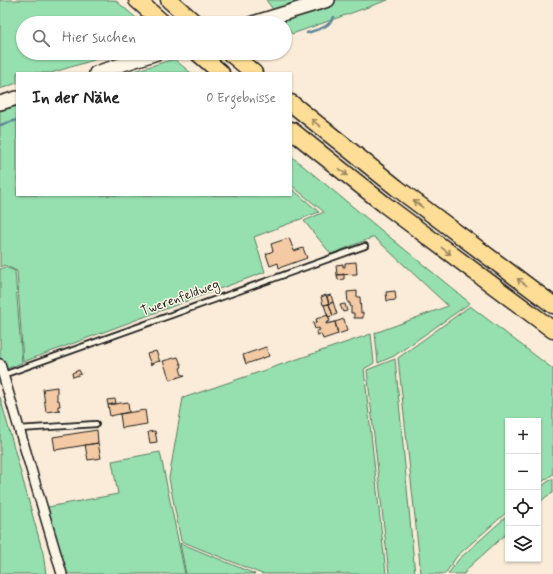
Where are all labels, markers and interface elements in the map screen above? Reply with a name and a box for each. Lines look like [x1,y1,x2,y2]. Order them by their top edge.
search box [16,16,292,60]
icon: search [30,27,52,49]
text: Hier suchen [62,28,136,48]
text: In der Nähe [32,87,120,109]
text: 0 Ergebnisse [206,90,276,107]
one-way arrow [310,119,321,128]
one-way arrow [338,167,349,176]
one-way arrow [412,200,423,208]
one-way arrow [441,247,452,255]
street label: Twerenfeldweg [138,276,222,321]
one-way arrow [516,278,527,286]
map controls [505,418,541,562]
button: + [505,418,541,454]
button: − [505,454,541,490]
button: locate [505,490,541,526]
button: layers [505,526,541,562]

